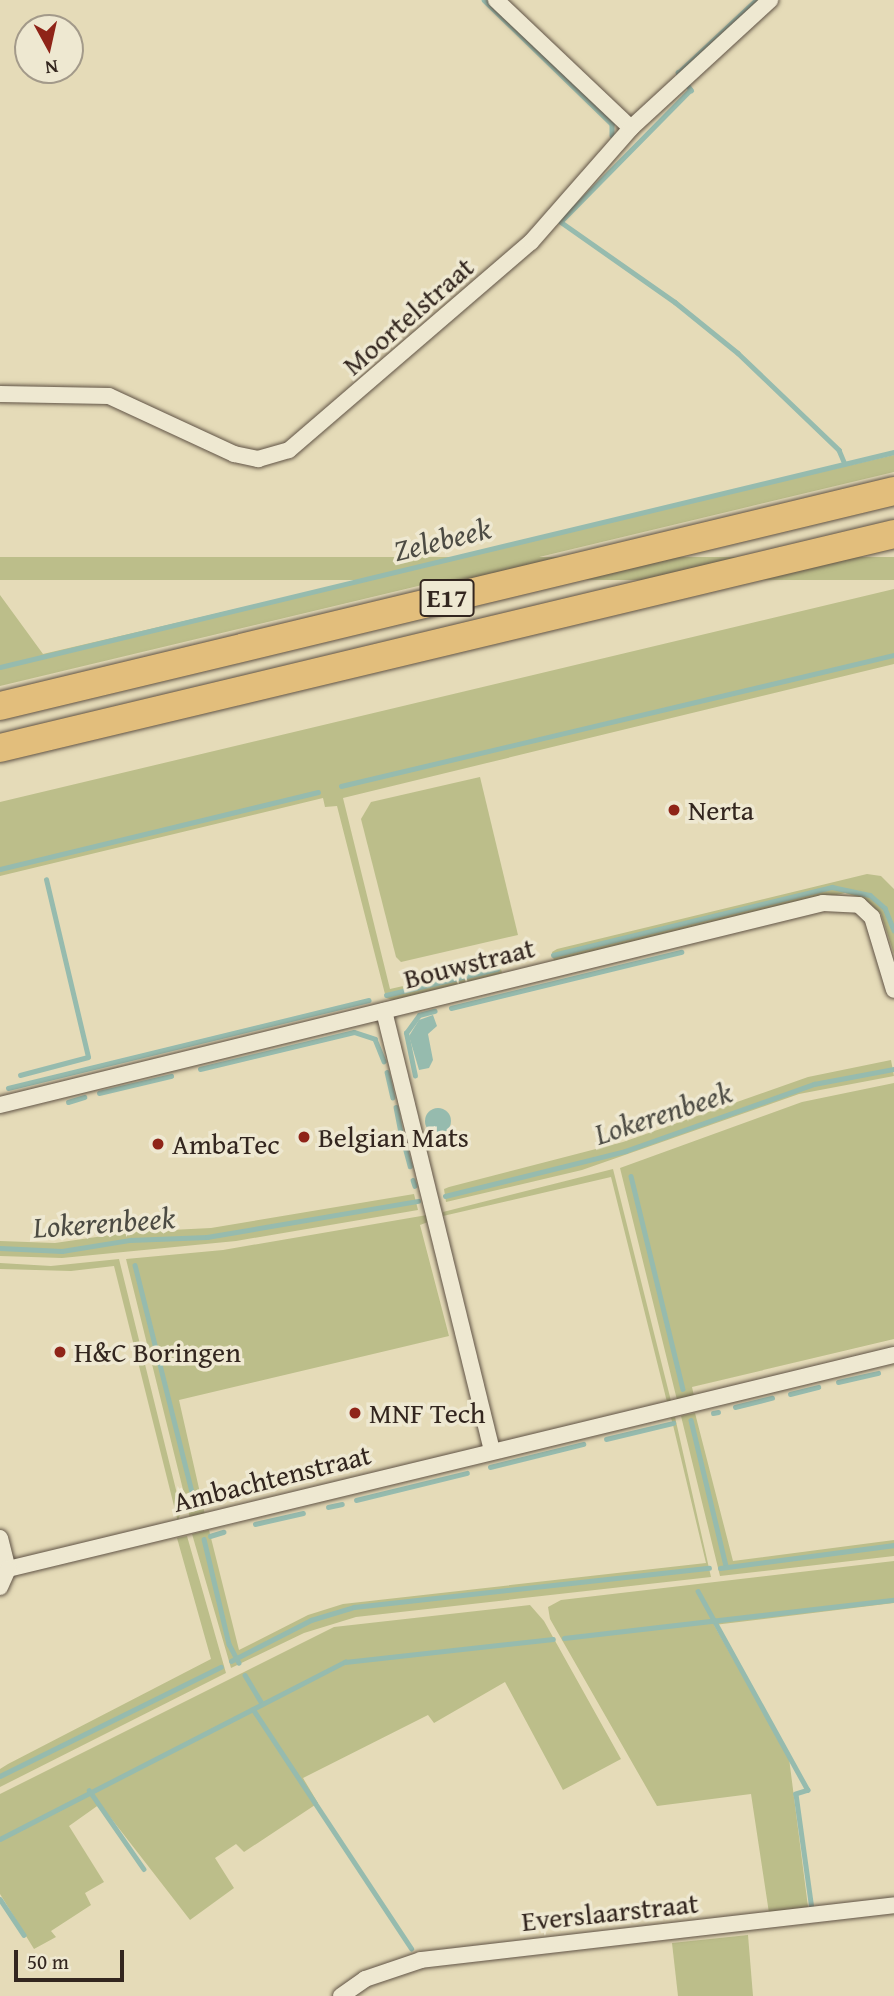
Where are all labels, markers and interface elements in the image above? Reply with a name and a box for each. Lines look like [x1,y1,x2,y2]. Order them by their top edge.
north arrow [14,14,84,84]
text: N [43,53,60,83]
street label: Moortelstraat [336,250,480,382]
water label: Zelebeek [390,510,494,568]
road number: E17 [419,576,475,620]
place label: Nerta [688,793,754,827]
marker: Nerta [666,802,682,818]
street label: Bouwstraat [400,931,538,995]
water label: Lokerenbeek [590,1074,736,1152]
place label: Belgian Mats [318,1120,469,1154]
place label: AmbaTec [172,1127,280,1161]
marker: Belgian Mats [296,1129,312,1145]
marker: AmbaTec [150,1136,166,1152]
water label: Lokerenbeek [32,1199,176,1245]
place label: H&C Boringen [74,1335,241,1369]
marker: H&C Boringen [52,1344,68,1360]
place label: MNF Tech [369,1396,486,1430]
marker: MNF Tech [347,1405,363,1421]
street label: Ambachtenstraat [170,1437,374,1519]
street label: Everslaarstraat [520,1886,700,1938]
scale bar [18,1937,128,1981]
text: 50 m [27,1946,69,1977]

